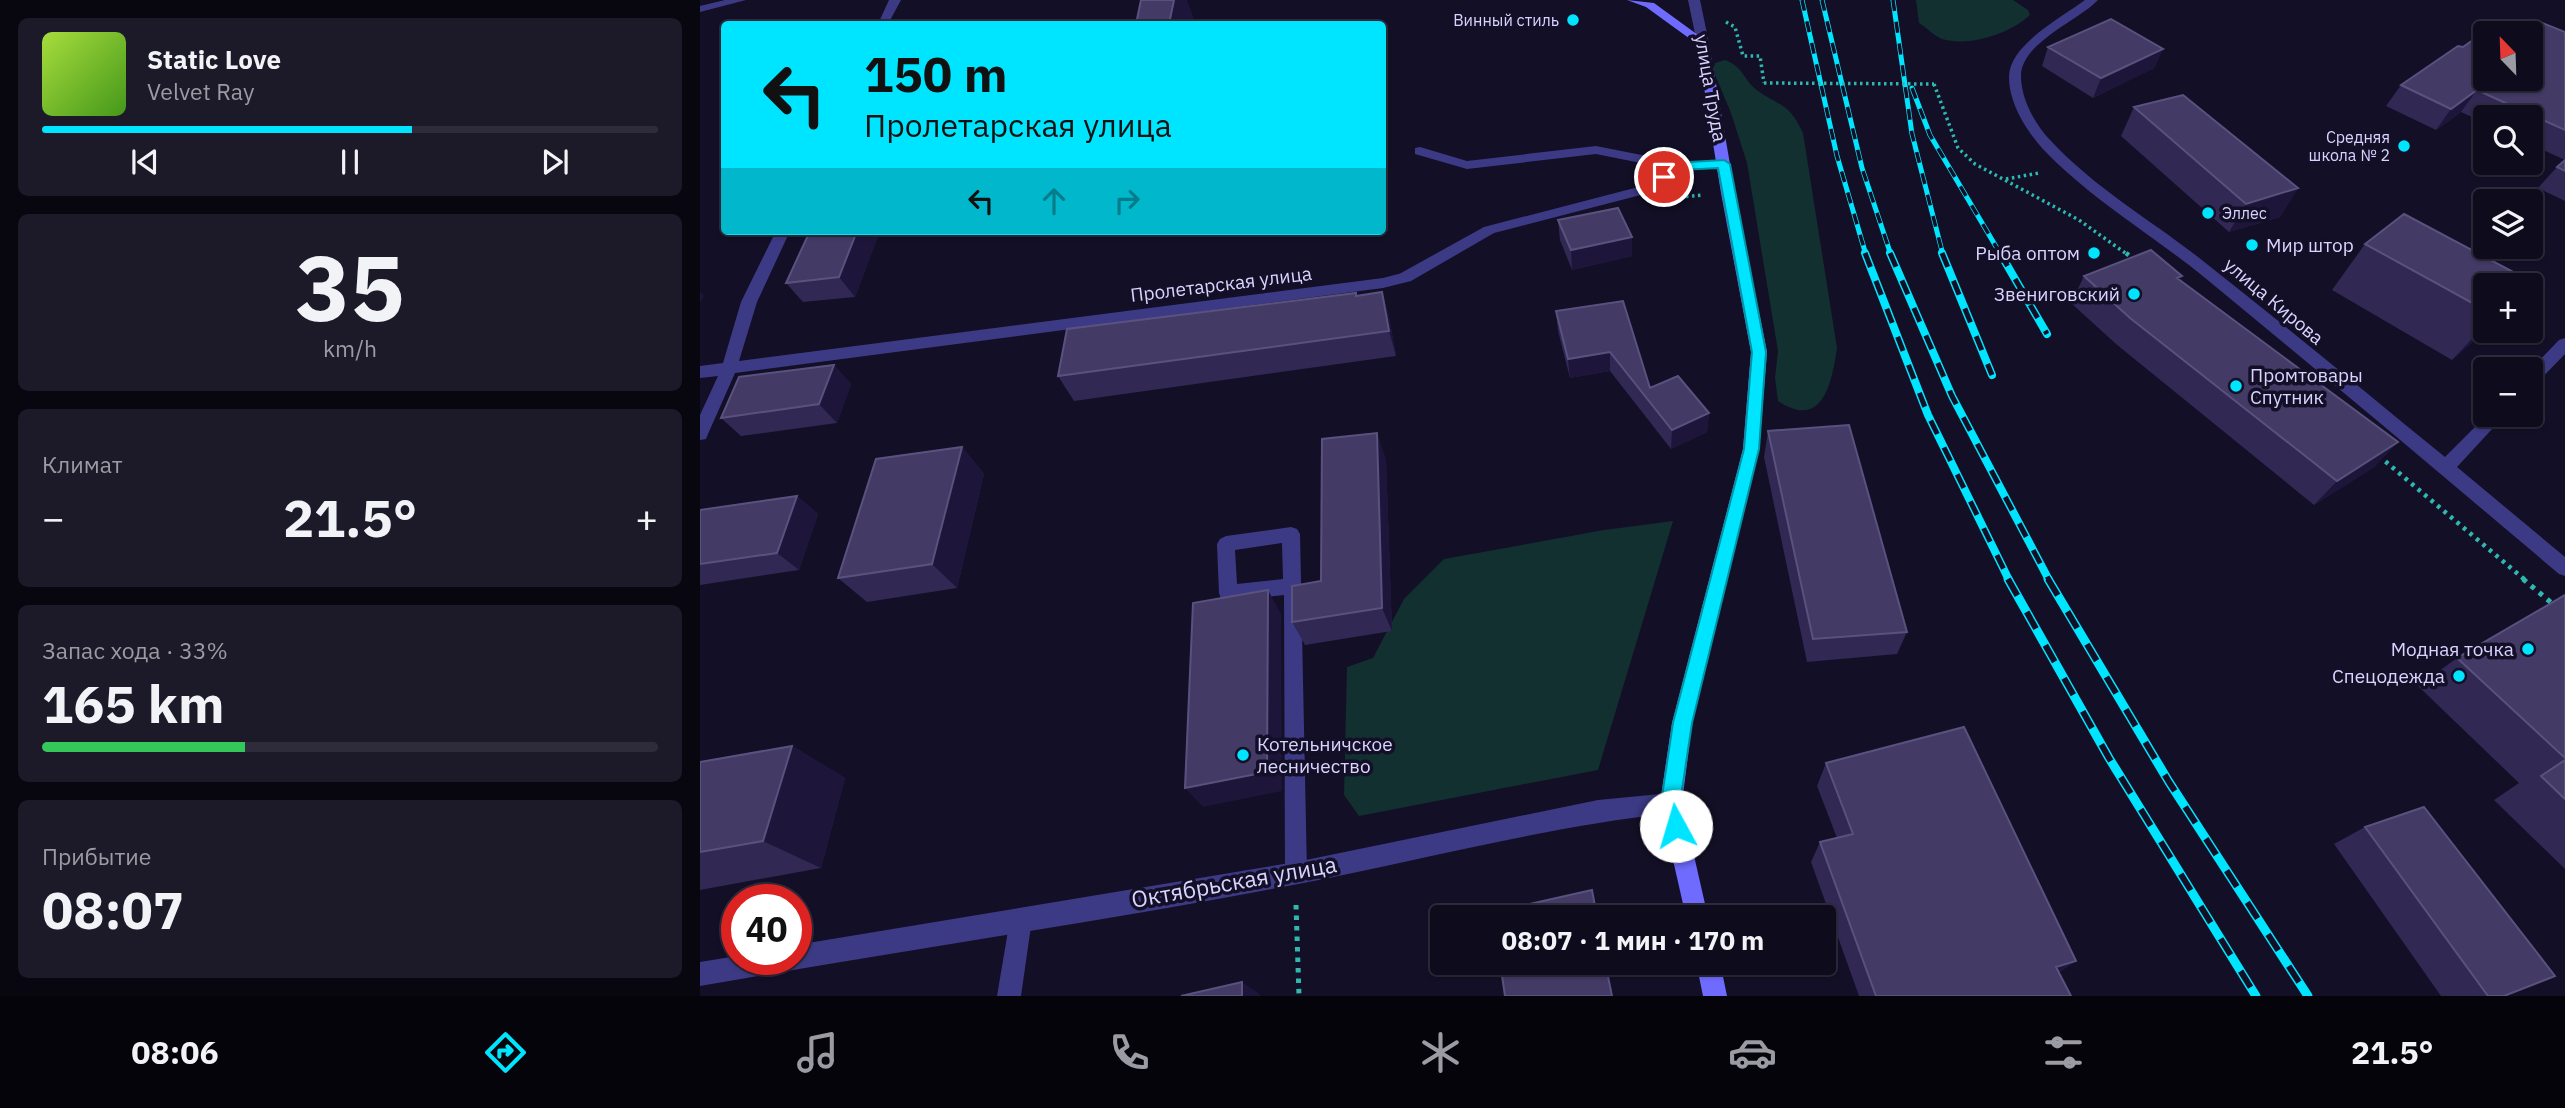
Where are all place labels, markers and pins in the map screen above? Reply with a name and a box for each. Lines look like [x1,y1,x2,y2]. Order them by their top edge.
place label: Винный стиль [1453,10,1559,30]
marker: Винный стиль [1565,12,1581,28]
place label: Средняя школа № 2 [2309,127,2390,165]
marker: Средняя школа № 2 [2396,138,2412,154]
pin [1634,147,1694,207]
place label: Эллес [2222,203,2267,223]
marker: Эллес [2200,205,2216,221]
place label: Мир штор [2266,233,2354,257]
marker: Мир штор [2244,237,2260,253]
place label: Рыба оптом [1975,241,2080,265]
marker: Рыба оптом [2086,245,2102,261]
place label: Звениговский [1994,282,2120,306]
marker: Звениговский [2126,286,2142,302]
place label: Промтовары Спутник [2250,363,2363,409]
marker: Промтовары Спутник [2228,378,2244,394]
place label: Модная точка [2391,637,2514,661]
marker: Модная точка [2520,641,2536,657]
place label: Спецодежда [2332,664,2445,688]
marker: Спецодежда [2451,668,2467,684]
place label: Котельничское лесничество [1257,732,1393,778]
marker: Котельничское лесничество [1235,747,1251,763]

